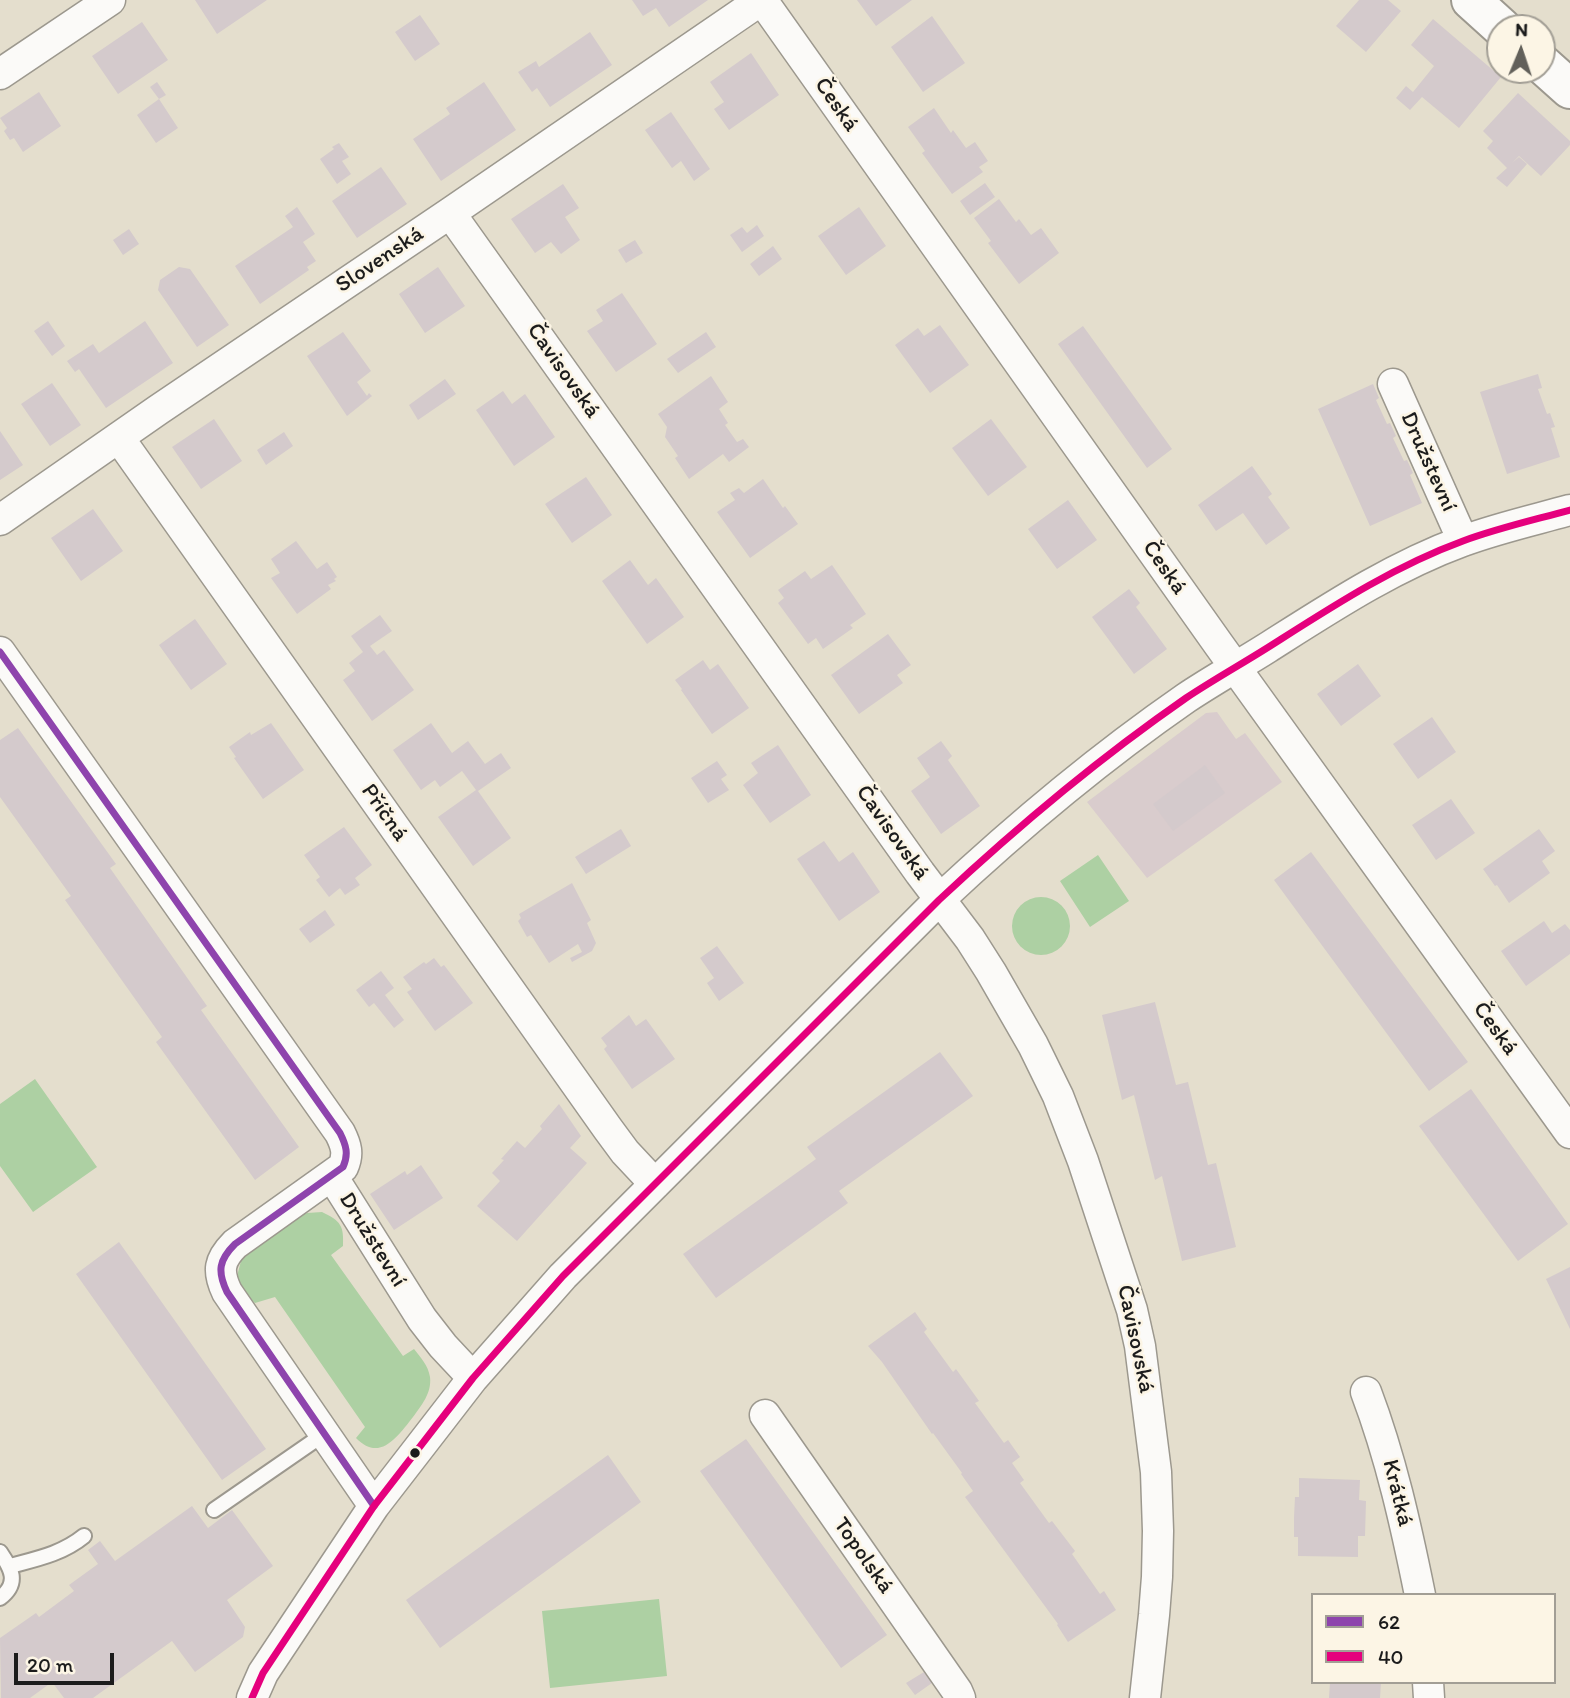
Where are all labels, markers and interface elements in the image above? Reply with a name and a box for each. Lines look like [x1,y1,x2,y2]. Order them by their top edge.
north arrow [1486,14,1556,84]
text: N [1515,18,1528,41]
street label: Česká [808,73,864,137]
street label: Slovenská [331,221,429,299]
street label: Čavisovská [520,318,606,424]
street label: Družstevní [1394,408,1462,516]
street label: Česká [1136,536,1192,600]
street label: Příčná [354,779,414,847]
street label: Čavisovská [849,780,935,886]
street label: Česká [1466,997,1524,1061]
street label: Družstevní [332,1188,412,1292]
street label: Čavisovská [1110,1282,1160,1396]
unlabelled marker [408,1446,422,1460]
street label: Krátká [1375,1457,1419,1529]
street label: Topolská [827,1512,899,1600]
legend [1311,1593,1556,1684]
text: 62 [1378,1609,1400,1634]
scale bar [18,1638,117,1682]
text: 40 [1378,1644,1404,1669]
text: 20 m [27,1652,73,1677]

